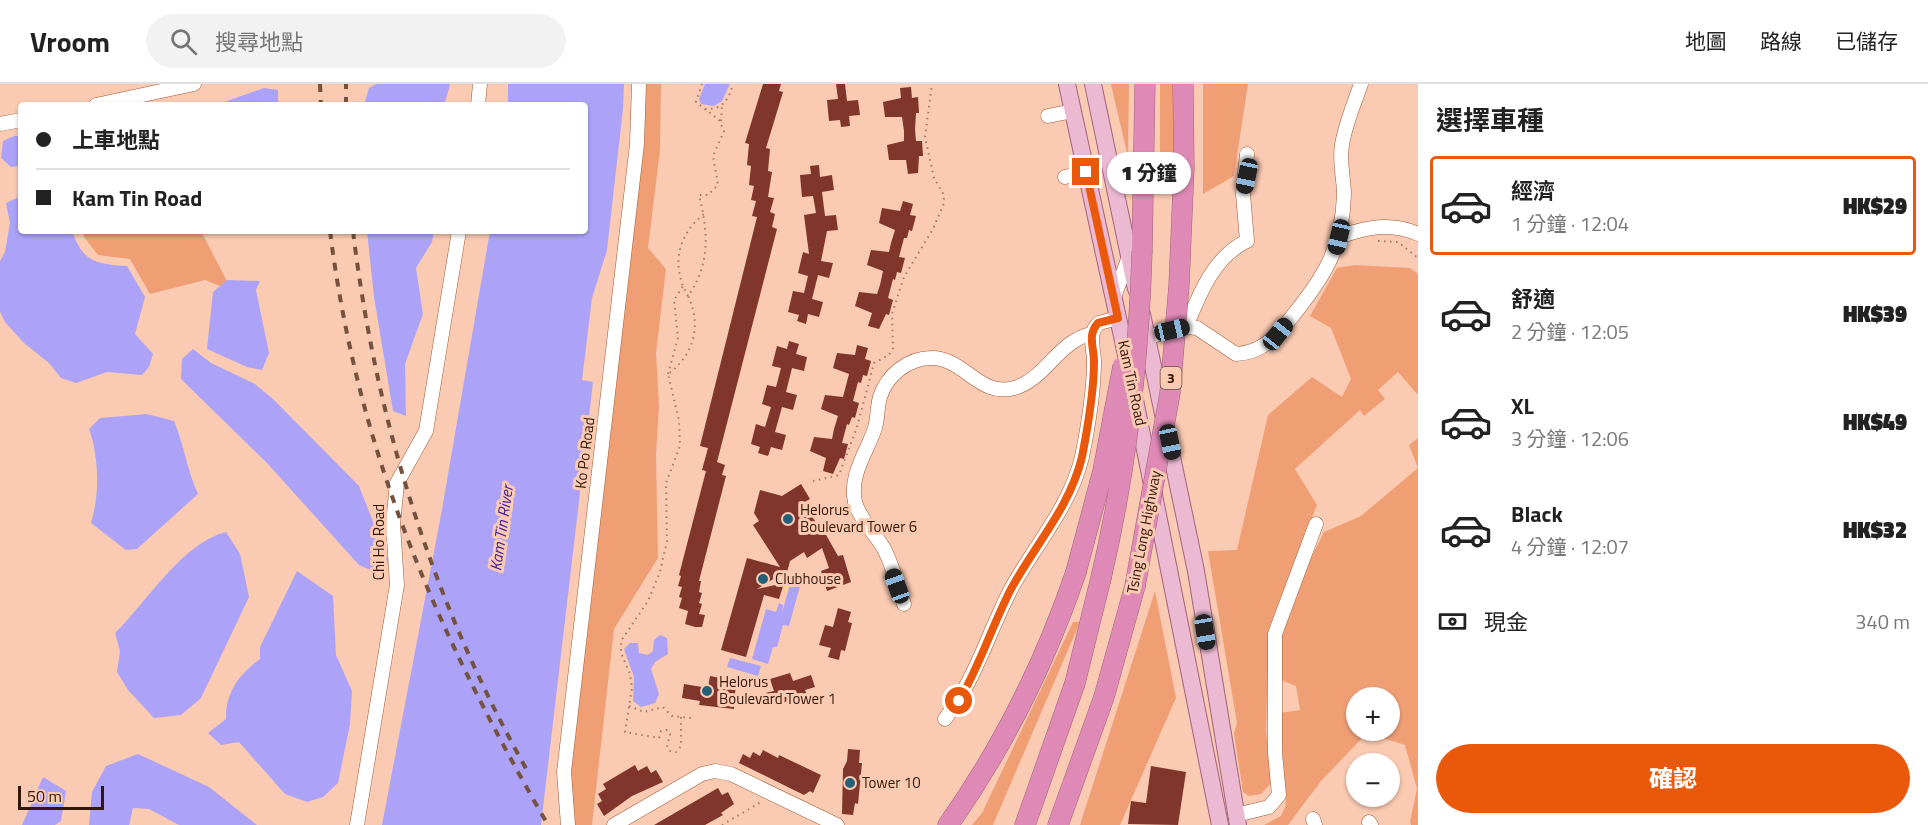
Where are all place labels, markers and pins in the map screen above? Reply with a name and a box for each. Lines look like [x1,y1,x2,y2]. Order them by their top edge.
place label: Helorus Boulevard Tower 6 [800,498,917,538]
marker: Helorus Boulevard Tower 6 [781,512,795,526]
place label: Clubhouse [775,567,841,590]
marker: Clubhouse [756,572,770,586]
place label: Helorus Boulevard Tower 1 [719,670,836,710]
marker: Helorus Boulevard Tower 1 [700,684,714,698]
place label: Tower 10 [862,771,921,794]
marker: Tower 10 [843,776,857,790]

